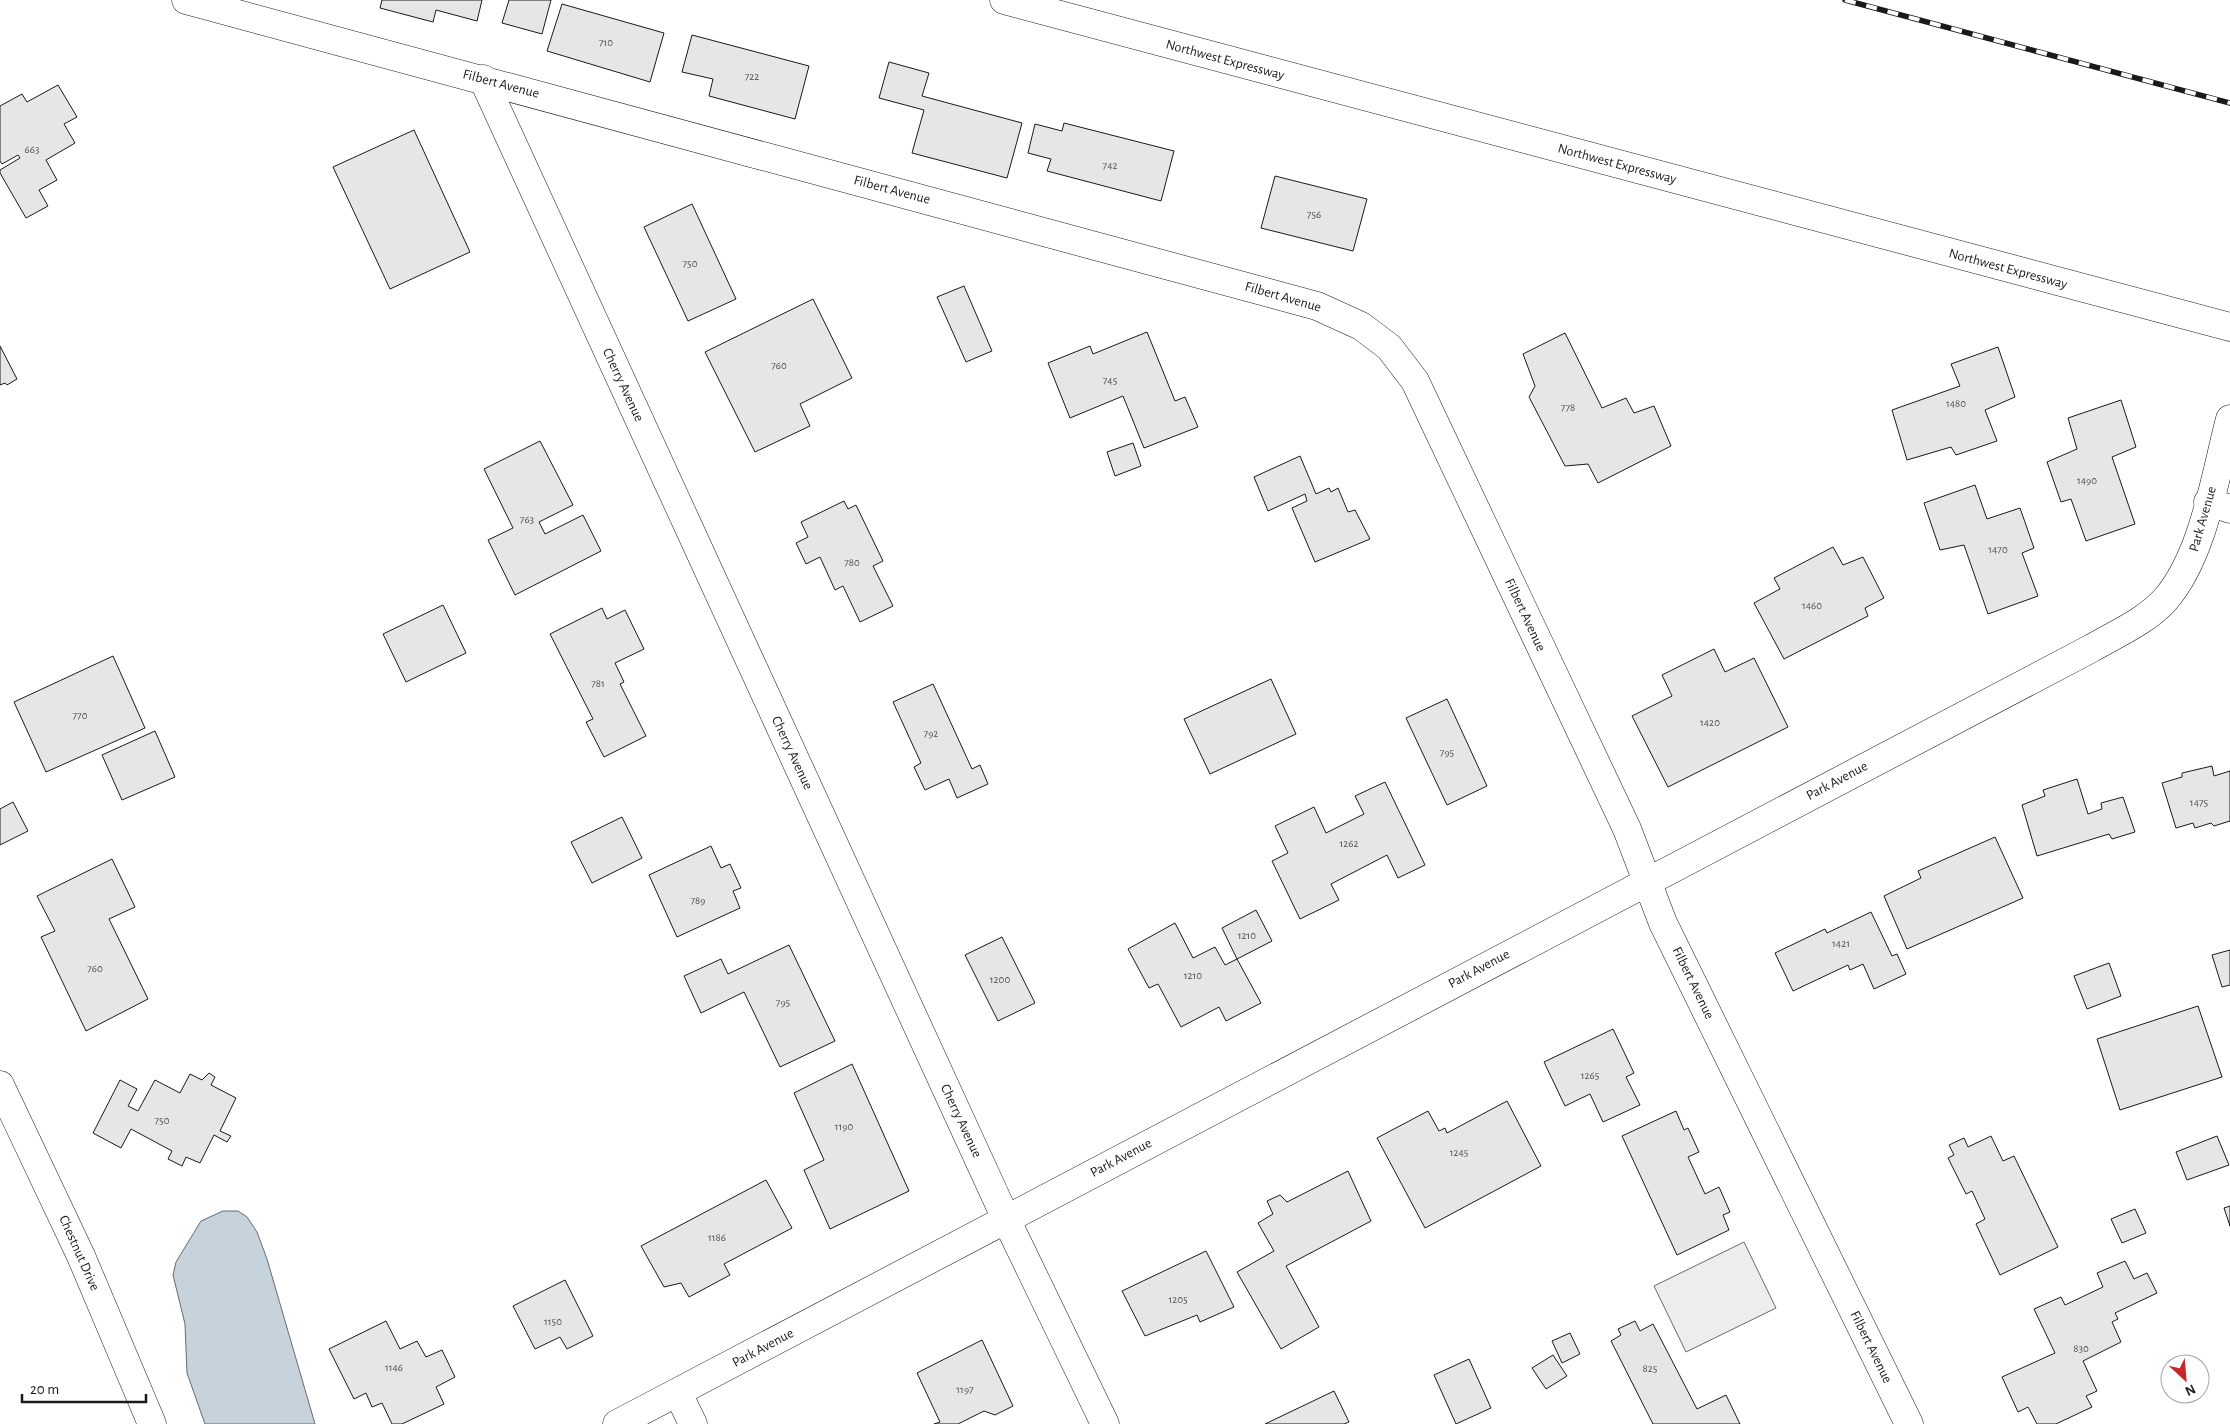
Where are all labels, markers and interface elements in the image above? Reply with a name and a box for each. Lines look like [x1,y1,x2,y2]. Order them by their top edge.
house number: 710 [599,37,613,48]
street label: Northwest Expressway [1164,37,1286,83]
street label: Filbert Avenue [461,67,541,101]
house number: 722 [745,71,759,82]
street label: Northwest Expressway [1556,141,1678,187]
house number: 663 [25,144,40,155]
house number: 742 [1103,160,1117,171]
street label: Filbert Avenue [852,173,932,207]
house number: 756 [1307,209,1321,220]
street label: Northwest Expressway [1947,246,2069,292]
house number: 750 [683,258,698,269]
street label: Filbert Avenue [1243,279,1323,315]
street label: Cherry Avenue [600,346,646,424]
house number: 760 [771,360,787,371]
house number: 745 [1103,375,1118,386]
house number: 1480 [1946,398,1966,409]
house number: 778 [1561,402,1575,413]
house number: 1490 [2077,475,2097,486]
street label: Park Avenue [2187,485,2219,553]
house number: 763 [520,514,535,525]
house number: 1470 [1988,544,2008,555]
house number: 780 [844,557,860,568]
street label: Filbert Avenue [1502,576,1548,654]
house number: 1460 [1802,600,1822,611]
house number: 781 [591,678,605,689]
house number: 770 [73,710,88,721]
street label: Cherry Avenue [769,714,815,792]
house number: 1420 [1700,717,1720,728]
house number: 792 [924,728,938,739]
house number: 795 [1440,747,1455,758]
street label: Park Avenue [1804,759,1870,803]
house number: 1475 [2190,797,2209,808]
house number: 1262 [1340,838,1358,849]
house number: 789 [691,895,705,906]
house number: 1210 [1238,930,1256,941]
house number: 1421 [1832,938,1850,949]
street label: Filbert Avenue [1669,945,1717,1021]
street label: Park Avenue [1446,947,1512,991]
house number: 760 [87,963,103,974]
house number: 1210 [1184,970,1202,981]
house number: 1200 [990,974,1010,985]
house number: 795 [776,997,791,1008]
house number: 1265 [1581,1070,1600,1081]
street label: Cherry Avenue [938,1082,984,1160]
house number: 750 [155,1115,170,1126]
house number: 1190 [835,1121,853,1132]
street label: Park Avenue [1088,1136,1154,1180]
house number: 1245 [1450,1147,1469,1158]
street label: Chestnut Drive [56,1213,102,1293]
house number: 1186 [708,1232,726,1243]
house number: 1205 [1168,1294,1188,1305]
street label: Filbert Avenue [1847,1309,1895,1385]
house number: 1150 [544,1316,562,1327]
street label: Park Avenue [730,1326,796,1370]
house number: 830 [2073,1343,2089,1354]
north arrow [2160,1354,2210,1404]
house number: 1146 [385,1362,403,1373]
house number: 825 [1643,1363,1658,1374]
scale bar [22,1372,146,1404]
text: N [2183,1381,2198,1398]
text: 20 m [30,1382,59,1397]
house number: 1197 [956,1384,974,1395]

